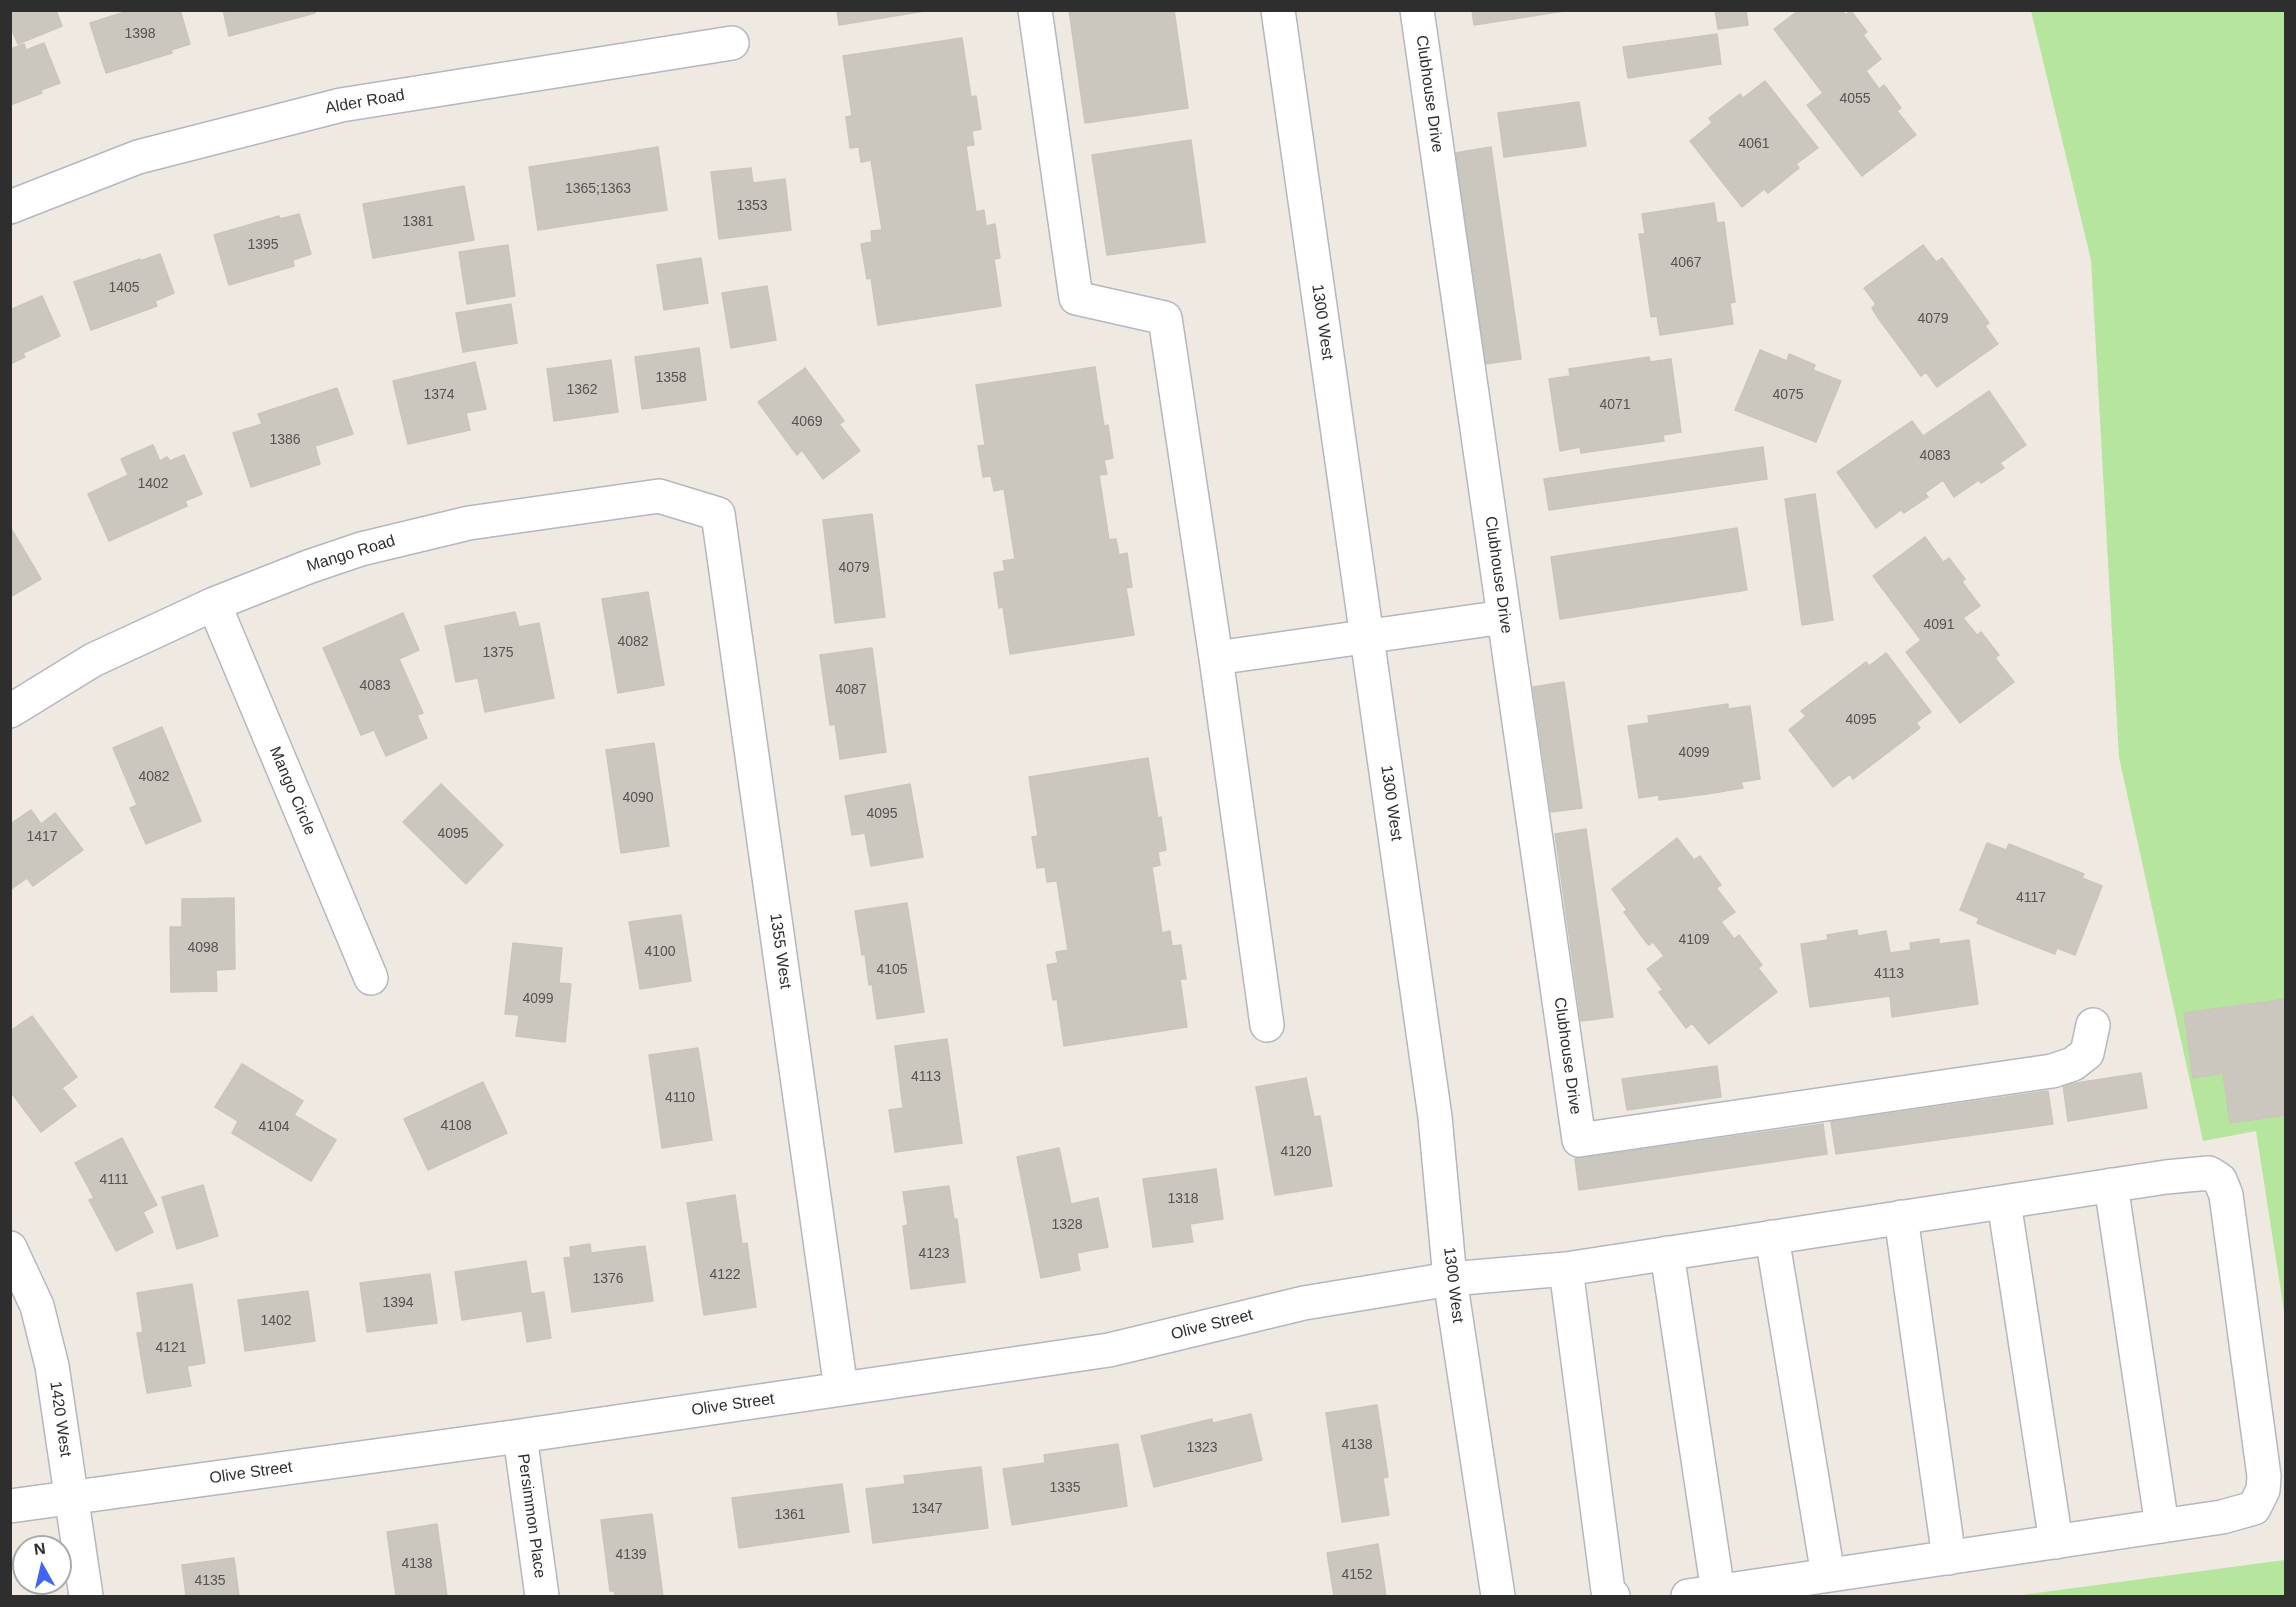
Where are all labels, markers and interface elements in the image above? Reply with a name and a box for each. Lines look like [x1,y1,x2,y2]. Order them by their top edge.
house number: 1398 [124,26,156,42]
street label: Clubhouse Drive [1411,34,1447,154]
street label: Alder Road [324,86,406,118]
house number: 4055 [1839,91,1871,107]
house number: 4061 [1738,136,1770,152]
house number: 1365;1363 [565,181,631,197]
house number: 1353 [736,198,768,214]
house number: 1381 [402,214,434,230]
house number: 1395 [247,237,279,253]
house number: 4067 [1670,255,1702,271]
house number: 1405 [108,280,140,296]
street label: 1300 West [1307,283,1337,361]
house number: 4079 [1917,311,1949,327]
house number: 1358 [655,370,687,386]
house number: 1362 [566,382,598,398]
house number: 1374 [423,387,455,403]
house number: 4075 [1772,387,1804,403]
house number: 4071 [1599,397,1631,413]
house number: 4069 [791,414,823,430]
house number: 1386 [269,432,301,448]
house number: 4083 [1919,448,1951,464]
house number: 1402 [137,476,169,492]
street label: Clubhouse Drive [1480,515,1516,635]
street label: Mango Road [304,531,398,577]
house number: 4079 [838,560,870,576]
house number: 4091 [1923,617,1955,633]
house number: 4082 [617,634,649,650]
house number: 1375 [482,645,514,661]
house number: 4083 [359,678,391,694]
house number: 4087 [835,682,867,698]
house number: 4095 [1845,712,1877,728]
street label: Mango Circle [265,744,319,838]
house number: 4099 [1678,745,1710,761]
street label: 1300 West [1376,764,1406,842]
house number: 4082 [138,769,170,785]
house number: 4090 [622,790,654,806]
house number: 4095 [866,806,898,822]
house number: 4095 [437,826,469,842]
house number: 1417 [26,829,58,845]
house number: 4117 [2016,890,2046,906]
street label: 1355 West [765,912,795,990]
house number: 4109 [1678,932,1710,948]
house number: 4098 [187,940,219,956]
house number: 4100 [644,944,676,960]
house number: 4105 [876,962,908,978]
house number: 4113 [1874,966,1904,982]
house number: 4099 [522,991,554,1007]
street label: Clubhouse Drive [1549,996,1585,1116]
house number: 4113 [911,1069,941,1085]
house number: 4110 [665,1090,695,1106]
house number: 4108 [440,1118,472,1134]
house number: 4104 [258,1119,290,1135]
house number: 4120 [1280,1144,1312,1160]
house number: 4111 [99,1172,129,1188]
house number: 1318 [1167,1191,1199,1207]
house number: 1328 [1051,1217,1083,1233]
house number: 4123 [918,1246,950,1262]
street label: 1300 West [1439,1246,1467,1324]
house number: 4122 [709,1267,741,1283]
house number: 1376 [592,1271,624,1287]
house number: 1394 [382,1295,414,1311]
street label: Olive Street [1169,1306,1255,1344]
house number: 1402 [260,1313,292,1329]
house number: 4121 [155,1340,187,1356]
street label: 1420 West [45,1380,75,1458]
street label: Olive Street [690,1390,776,1420]
house number: 4138 [1341,1437,1373,1453]
house number: 1323 [1186,1440,1218,1456]
street label: Persimmon Place [513,1453,549,1579]
street label: Olive Street [208,1458,294,1488]
house number: 1335 [1049,1480,1081,1496]
house number: 1347 [911,1501,943,1517]
house number: 1361 [774,1507,806,1523]
north arrow [12,1535,72,1595]
text: N [33,1539,47,1558]
house number: 4139 [615,1547,647,1563]
house number: 4138 [401,1556,433,1572]
house number: 4152 [1341,1567,1373,1583]
house number: 4135 [194,1573,226,1589]

